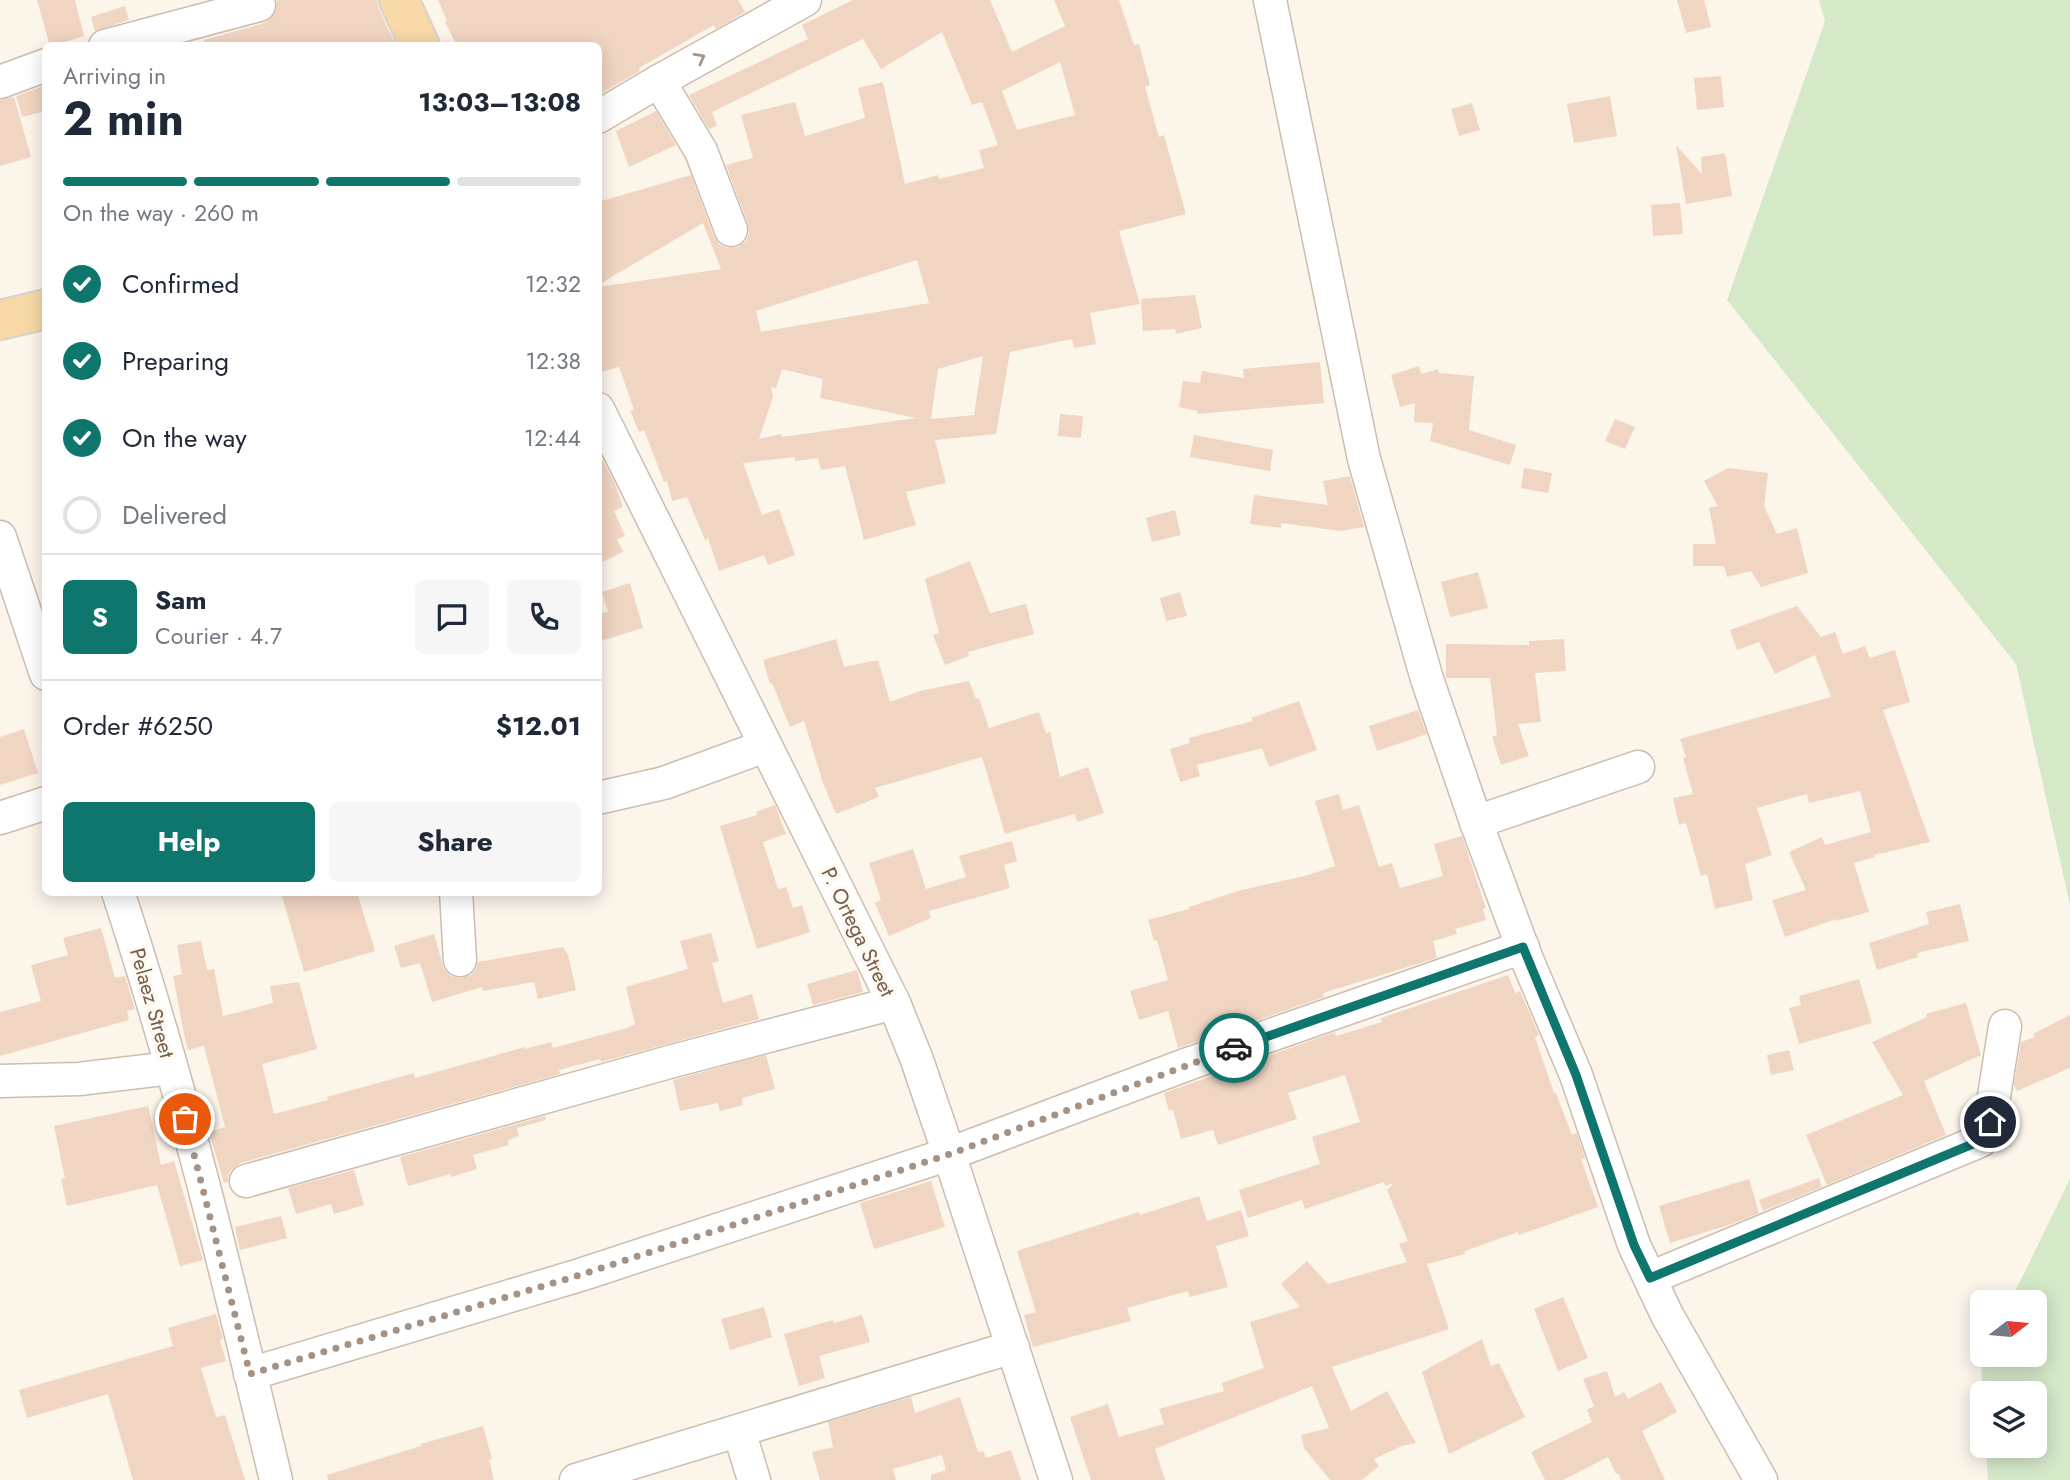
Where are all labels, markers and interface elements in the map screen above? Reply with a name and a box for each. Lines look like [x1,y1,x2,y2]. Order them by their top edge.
one-way arrow [693,53,705,66]
text: Arriving in [63,59,166,93]
text: 13:03–13:08 [418,83,581,121]
text: 2 min [63,86,184,152]
text: On the way · 260 m [63,196,259,230]
icon: check [63,265,101,303]
text: Confirmed [122,265,239,303]
text: 12:32 [525,267,581,301]
icon: check [63,342,101,380]
text: Preparing [122,342,229,380]
text: 12:38 [526,344,581,378]
icon: check [63,419,101,457]
text: On the way [122,419,247,457]
text: 12:44 [524,421,581,455]
text: Delivered [122,496,227,534]
button: chat [415,580,489,654]
button: phone [507,580,581,654]
text: Sam [155,581,207,619]
text: S [92,598,108,636]
text: Courier · 4.7 [155,619,282,653]
text: Order #6250 [63,707,213,745]
text: $12.01 [496,707,581,745]
button: Help [63,802,315,882]
button: Share [329,802,581,882]
street label: P. Ortega Street [814,862,902,1002]
street label: Pelaez Street [122,944,182,1062]
courier [1199,1013,1269,1083]
icon: car [1215,1029,1253,1067]
pin [155,1089,215,1149]
pin [1960,1092,2020,1152]
icon: bag [166,1100,204,1138]
icon: home [1971,1103,2009,1141]
north arrow [1970,1290,2048,1367]
map controls [1970,1290,2047,1458]
button: layers [1970,1381,2047,1458]

